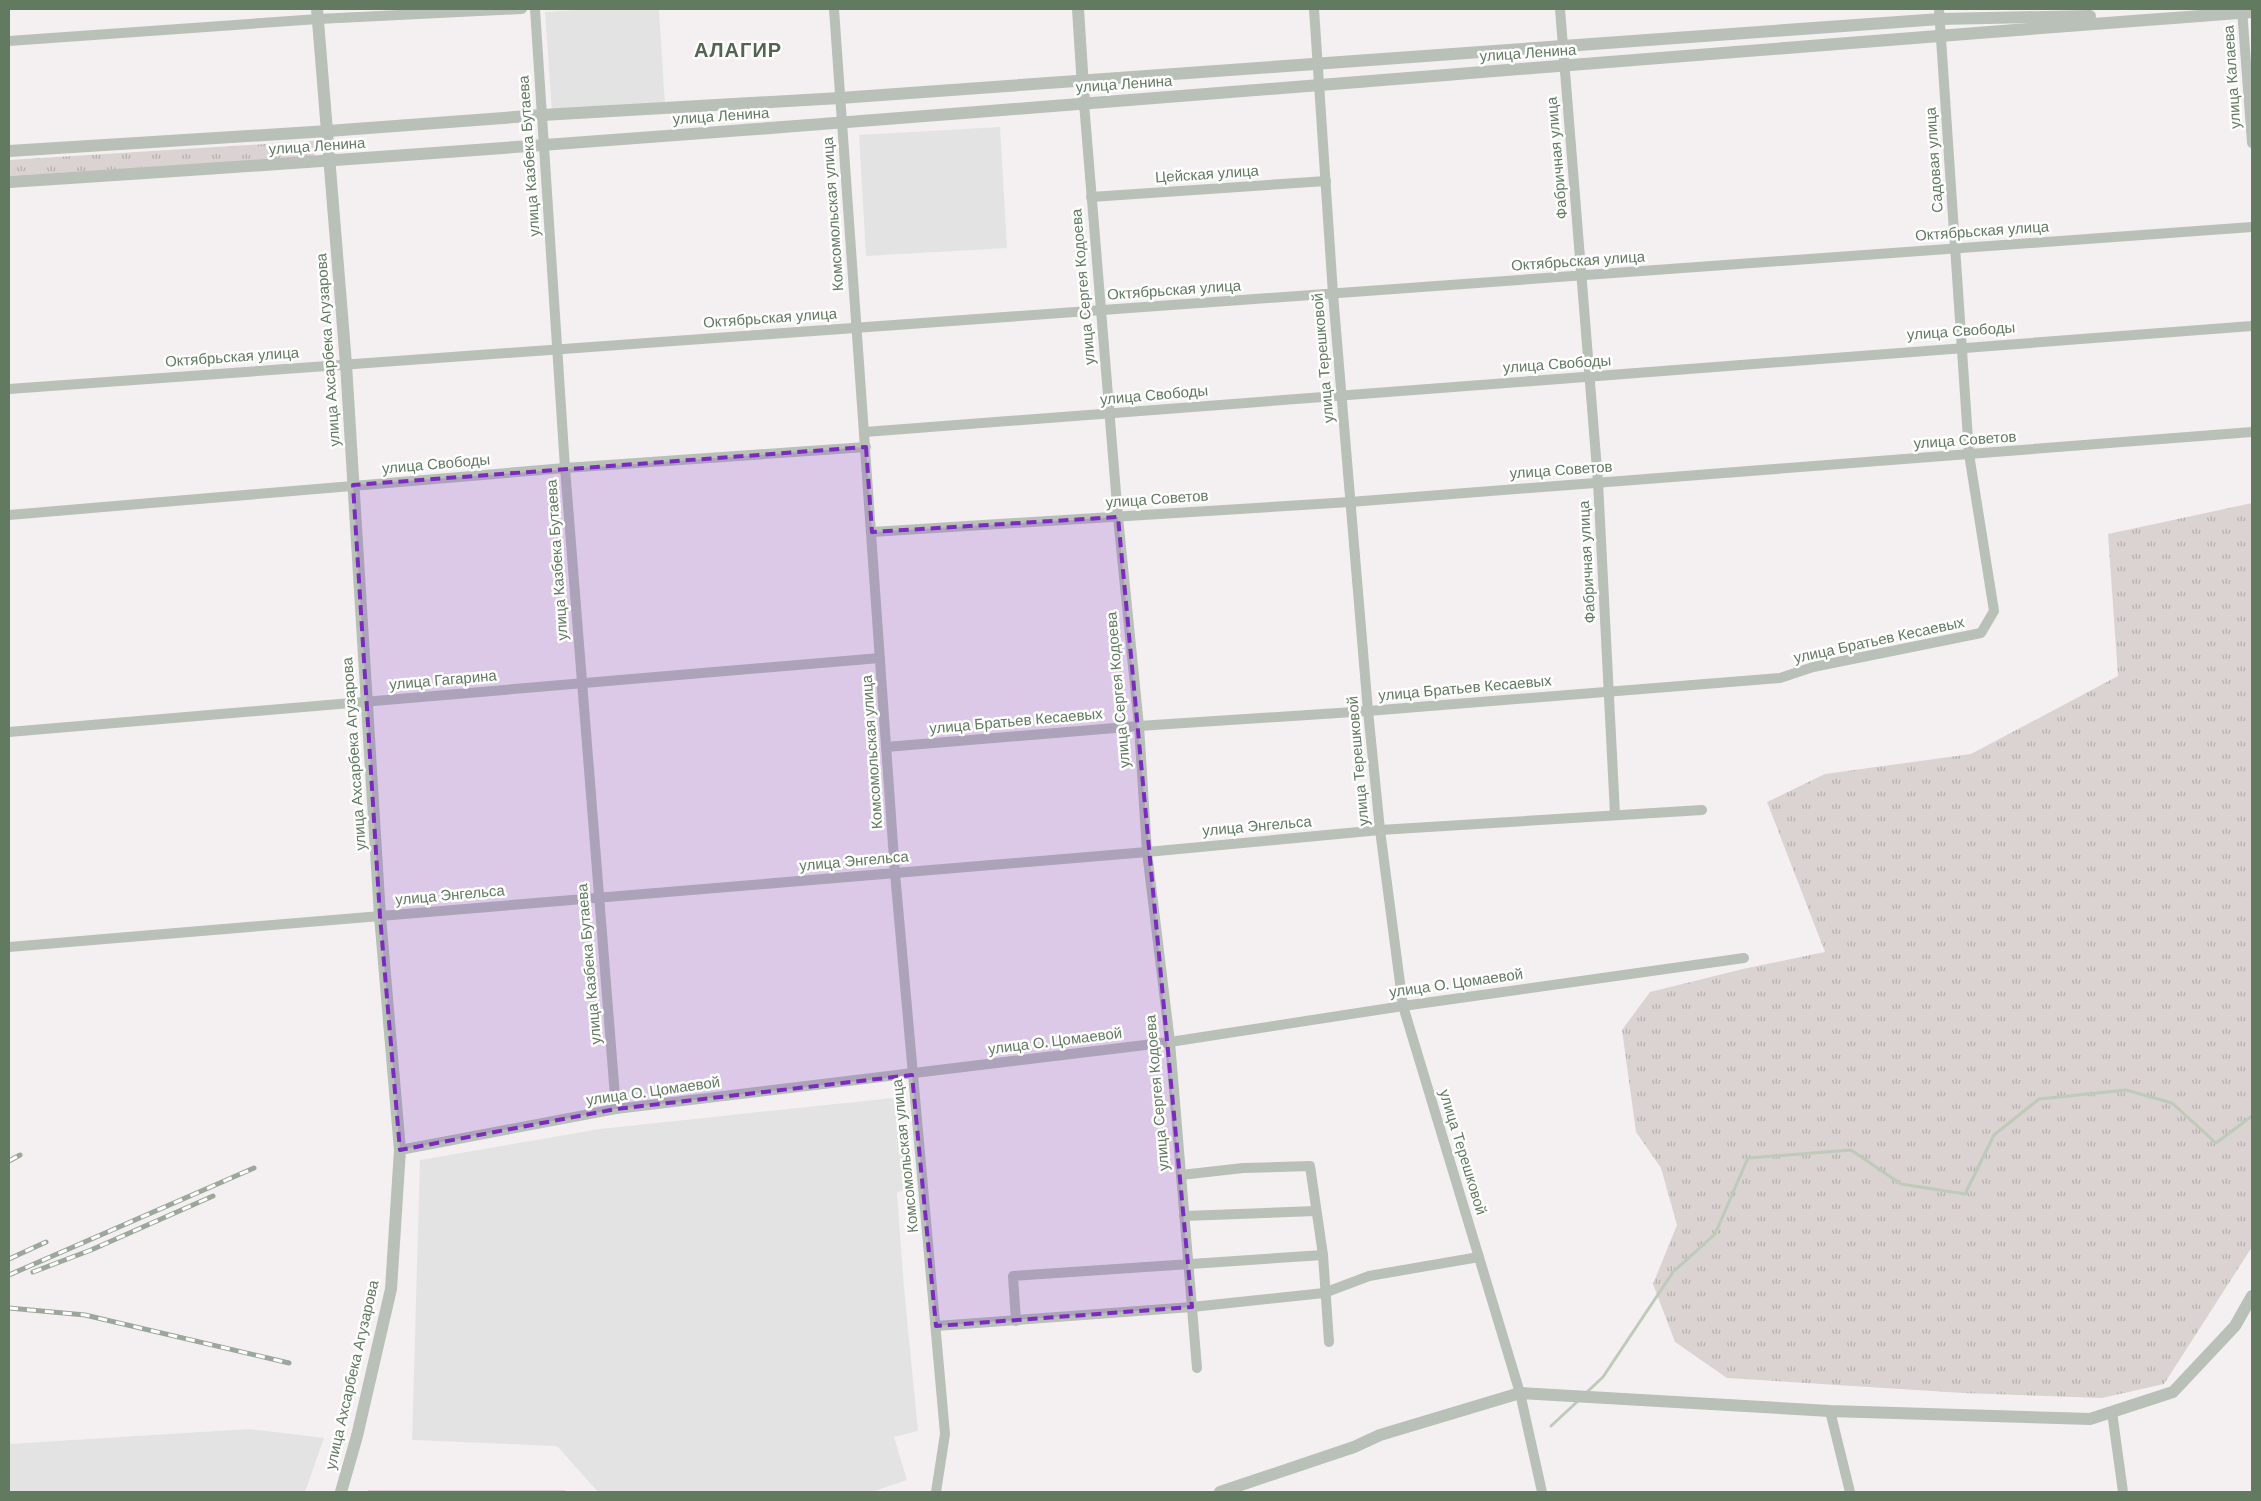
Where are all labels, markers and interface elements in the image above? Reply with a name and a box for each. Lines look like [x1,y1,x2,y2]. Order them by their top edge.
street label: улица Калаева [2218,24,2246,130]
district label: АЛАГИР [694,37,782,63]
street label: улица Ленина [1479,40,1578,66]
street label: улица Ленина [1075,71,1174,97]
street label: улица Казбека Бутаева [513,74,545,237]
street label: Фабричная улица [1542,95,1572,220]
street label: улица Ленина [672,103,771,129]
street label: Садовая улица [1920,106,1948,214]
street label: улица Ленина [268,133,367,159]
street label: Комсомольская улица [818,136,848,292]
street label: Цейская улица [1154,160,1260,188]
street label: улица Сергея Кодоева [1066,207,1100,366]
street label: Октябрьская улица [1914,216,2050,246]
street label: Октябрьская улица [1510,246,1646,276]
street label: улица Ахсарбека Агузарова [311,252,345,447]
street label: Октябрьская улица [1106,275,1242,305]
street label: улица Терешковой [1307,292,1339,424]
street label: Октябрьская улица [702,303,838,333]
street label: улица Свободы [1906,317,2016,345]
street label: Октябрьская улица [164,342,300,372]
street label: улица Свободы [1502,350,1612,378]
street label: улица Свободы [1099,380,1209,410]
street label: улица Советов [1913,426,2017,454]
street label: улица Свободы [381,449,491,479]
street label: улица Советов [1509,456,1613,484]
street label: улица Казбека Бутаева [541,478,573,641]
street label: улица Советов [1105,485,1209,513]
street label: Фабричная улица [1574,499,1600,624]
street label: улица Сергея Кодоева [1101,610,1135,769]
street label: улица Братьев Кесаевых [1792,612,1967,668]
street label: улица Ахсарбека Агузарова [337,656,371,851]
street label: улица Гагарина [388,665,498,695]
street label: улица Братьев Кесаевых [1377,670,1553,706]
street label: Комсомольская улица [857,674,887,830]
street label: улица Терешковой [1342,695,1374,827]
street label: улица Братьев Кесаевых [928,703,1104,739]
street label: улица Энгельса [1201,811,1313,841]
street label: улица Энгельса [798,846,910,876]
street label: улица Энгельса [394,880,506,910]
street label: улица Казбека Бутаева [572,882,606,1045]
street label: улица О. Цомаевой [1388,964,1524,1002]
street label: улица Сергея Кодоева [1140,1013,1174,1172]
street label: улица О. Цомаевой [987,1023,1123,1059]
street label: улица О. Цомаевой [585,1072,721,1110]
street label: Комсомольская улица [887,1078,923,1234]
street label: улица Терешковой [1434,1087,1492,1217]
street label: улица Ахсарбека Агузарова [320,1278,384,1472]

